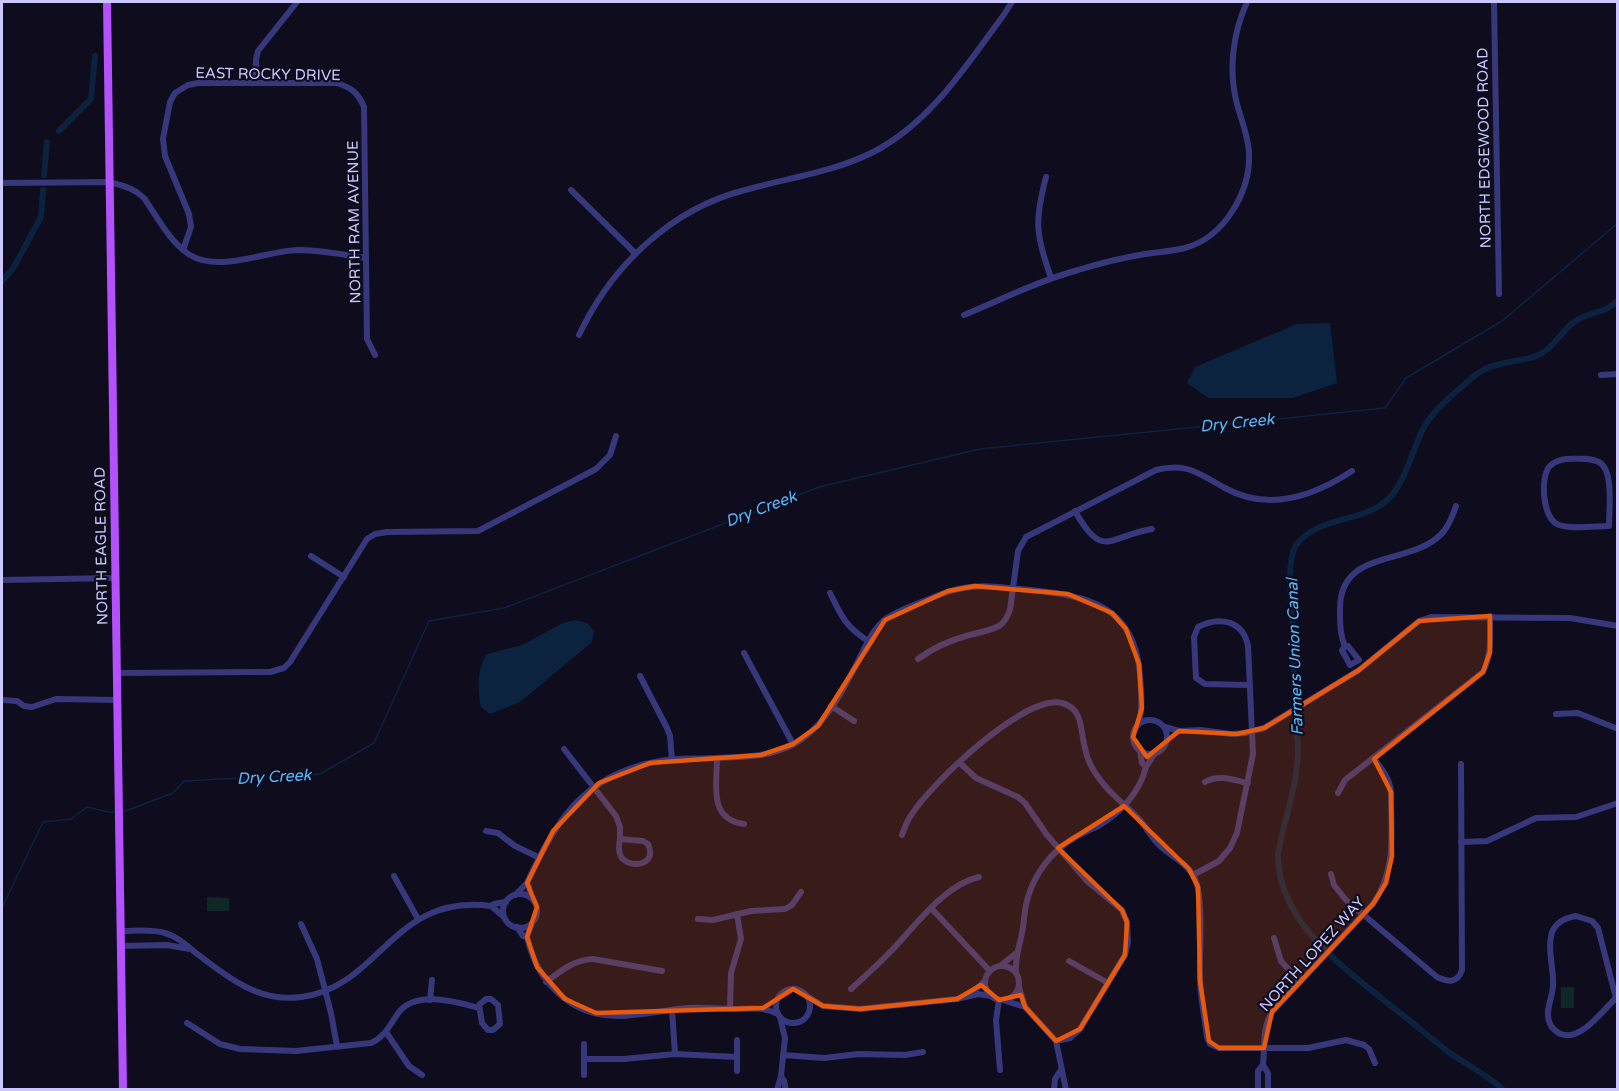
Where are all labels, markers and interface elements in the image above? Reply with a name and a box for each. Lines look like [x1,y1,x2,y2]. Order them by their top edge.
street label: NORTH EDGEWOOD ROAD [1473,47,1495,249]
street label: EAST ROCKY DRIVE [195,64,341,84]
street label: NORTH RAM AVENUE [344,140,364,304]
water label: Dry Creek [1199,409,1276,437]
street label: NORTH EAGLE ROAD [91,467,111,625]
water label: Dry Creek [723,486,801,532]
water label: Farmers Union Canal [1282,576,1308,736]
water label: Dry Creek [236,765,313,789]
street label: NORTH LOPEZ WAY [1256,893,1369,1015]

